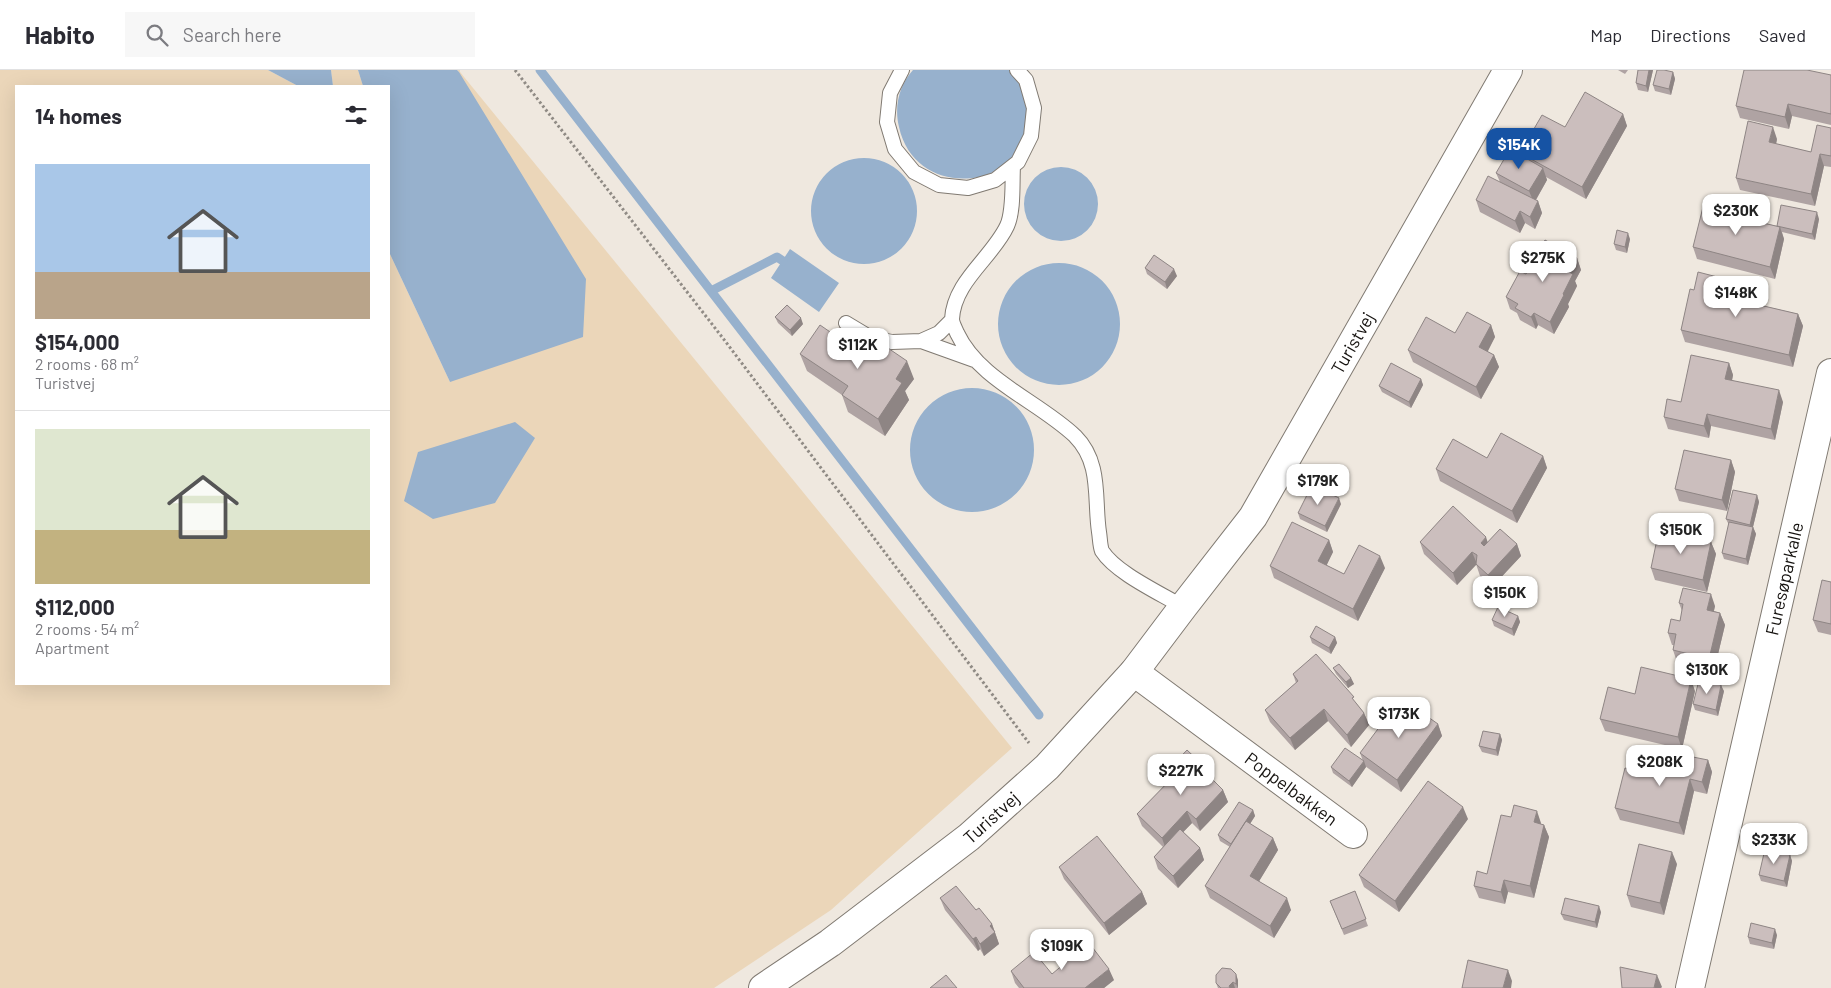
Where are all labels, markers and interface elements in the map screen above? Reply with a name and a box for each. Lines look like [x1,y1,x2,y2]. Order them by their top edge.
search box [125,12,475,57]
text: Habito [25,20,95,49]
icon: search [143,21,171,49]
text: Search here [183,23,282,46]
text: Map [1590,24,1622,46]
text: Directions [1650,24,1731,46]
text: Saved [1759,24,1806,46]
icon: filters [342,101,370,129]
text: 14 homes [35,103,122,128]
pin: $154K [1484,128,1554,170]
text: $154K [1497,134,1541,153]
pin: $230K [1701,194,1771,236]
icon: home [158,196,248,286]
text: $230K [1713,200,1759,219]
pin: $275K [1508,240,1578,283]
text: $275K [1521,247,1565,266]
pin: $148K [1701,276,1771,318]
text: $148K [1714,282,1758,301]
street label: Turistvej [1326,308,1379,378]
pin: $112K [823,328,893,370]
text: $154,000 [35,329,119,354]
text: $112K [838,334,878,353]
text: 2 rooms · 68 m² [35,354,139,373]
text: Turistvej [35,373,95,392]
icon: home [158,462,248,552]
pin: $179K [1283,464,1353,506]
text: $179K [1297,470,1339,489]
pin: $150K [1646,512,1716,555]
text: $150K [1660,519,1702,538]
street label: Furesøparkalle [1760,520,1807,637]
pin: $150K [1470,576,1540,618]
text: $150K [1484,582,1526,601]
text: $112,000 [35,594,115,619]
text: 2 rooms · 54 m² [35,619,139,638]
text: Apartment [35,638,110,657]
pin: $130K [1672,652,1742,695]
text: $130K [1686,659,1728,678]
pin: $173K [1364,696,1434,739]
text: $173K [1378,703,1420,722]
pin: $208K [1625,744,1695,787]
street label: Poppelbakken [1241,747,1342,830]
text: $208K [1637,751,1683,770]
pin: $227K [1146,754,1216,796]
text: $227K [1158,760,1204,779]
street label: Turistvej [958,786,1024,848]
pin: $233K [1739,822,1809,865]
text: $233K [1751,829,1797,848]
pin: $109K [1027,928,1097,971]
text: $109K [1041,935,1083,954]

